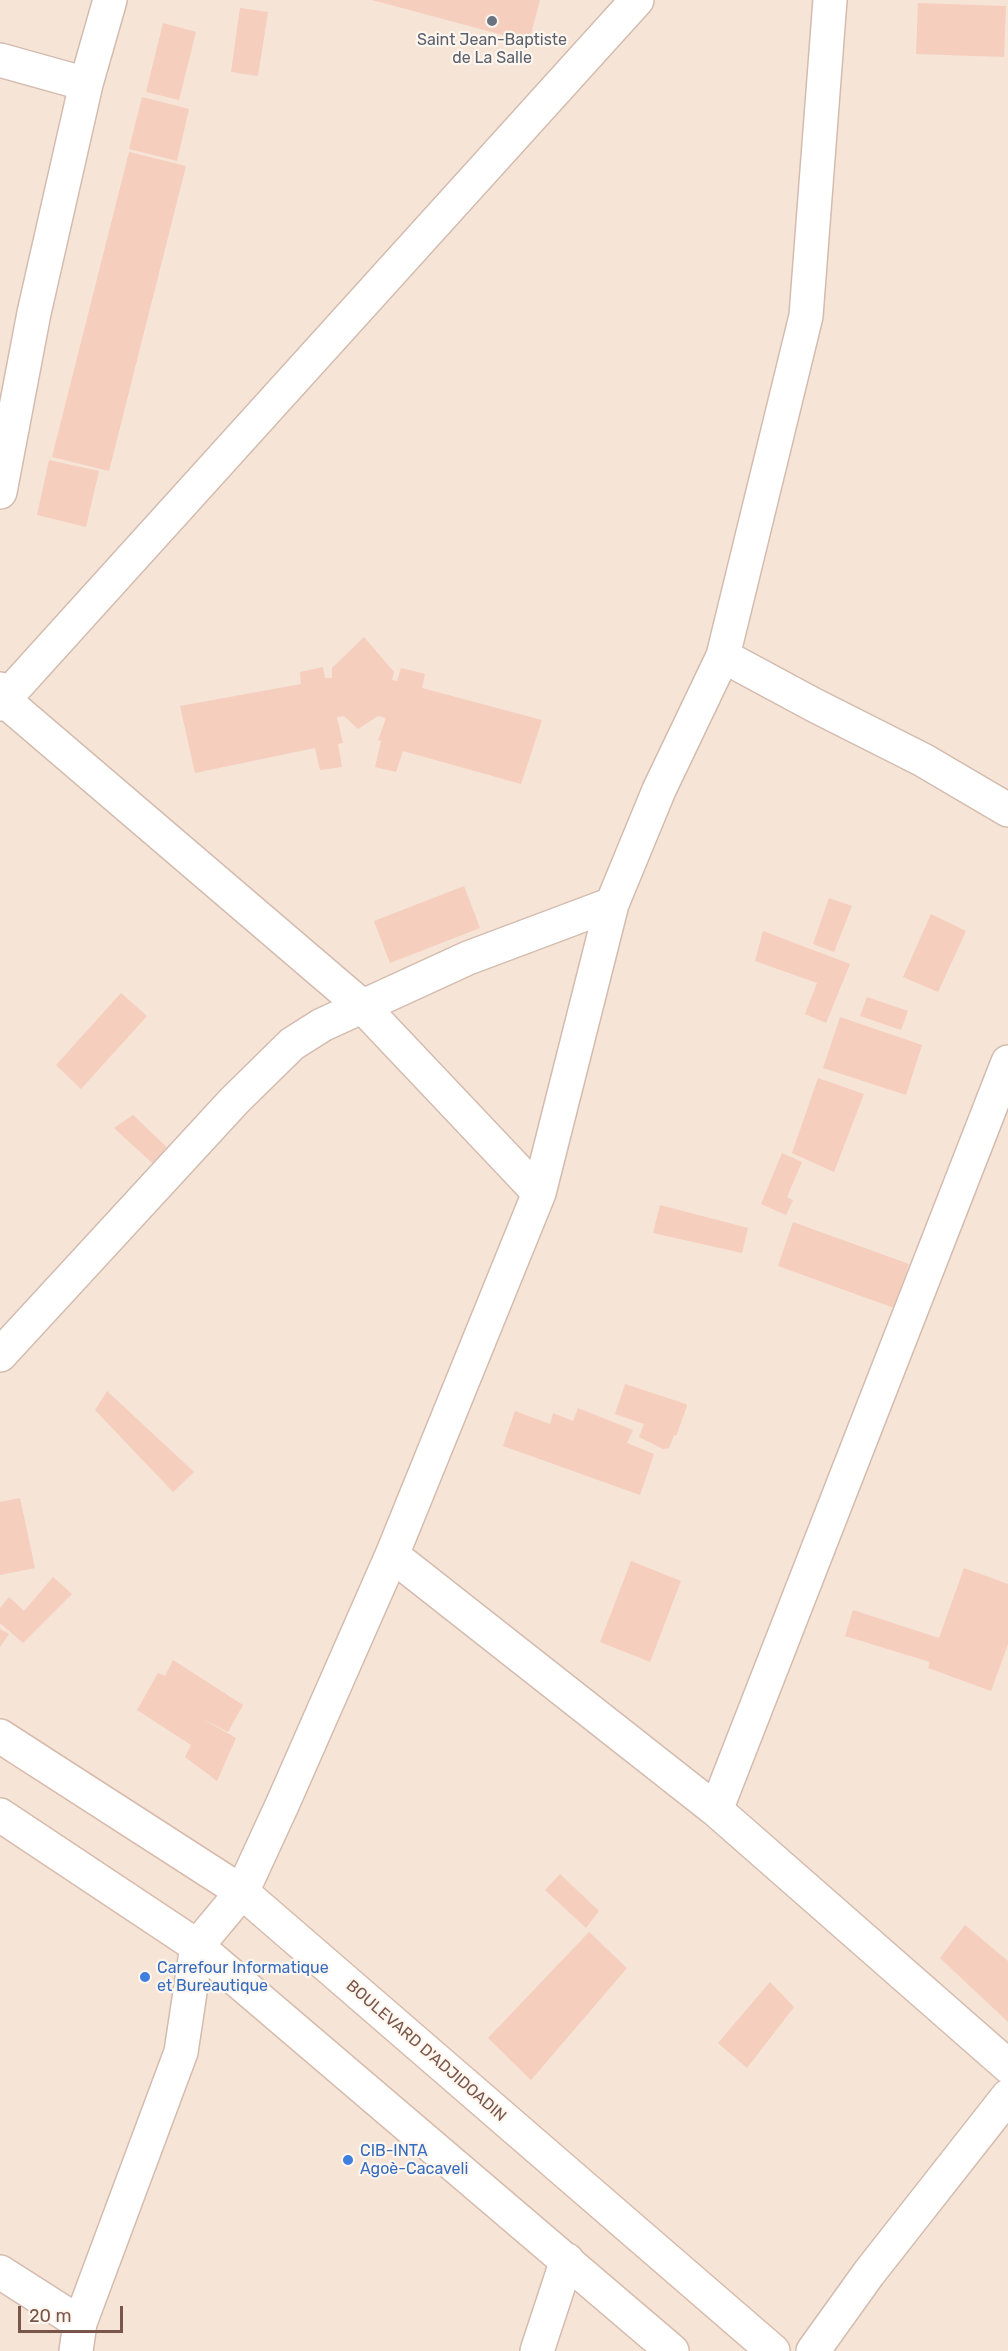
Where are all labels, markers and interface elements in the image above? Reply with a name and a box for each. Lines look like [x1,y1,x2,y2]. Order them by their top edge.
marker: Saint Jean-Baptiste de La Salle [485,14,499,28]
place label: Saint Jean-Baptiste de La Salle [417,30,567,68]
place label: Carrefour Informatique et Bureautique [157,1958,329,1996]
marker: Carrefour Informatique et Bureautique [138,1970,152,1984]
street label: BOULEVARD D'ADJIDOADIN [342,1976,510,2126]
place label: CIB-INTA Agoè-Cacaveli [360,2141,468,2179]
marker: CIB-INTA Agoè-Cacaveli [341,2153,355,2167]
scale bar [21,2294,126,2332]
text: 20 m [29,2305,71,2327]

